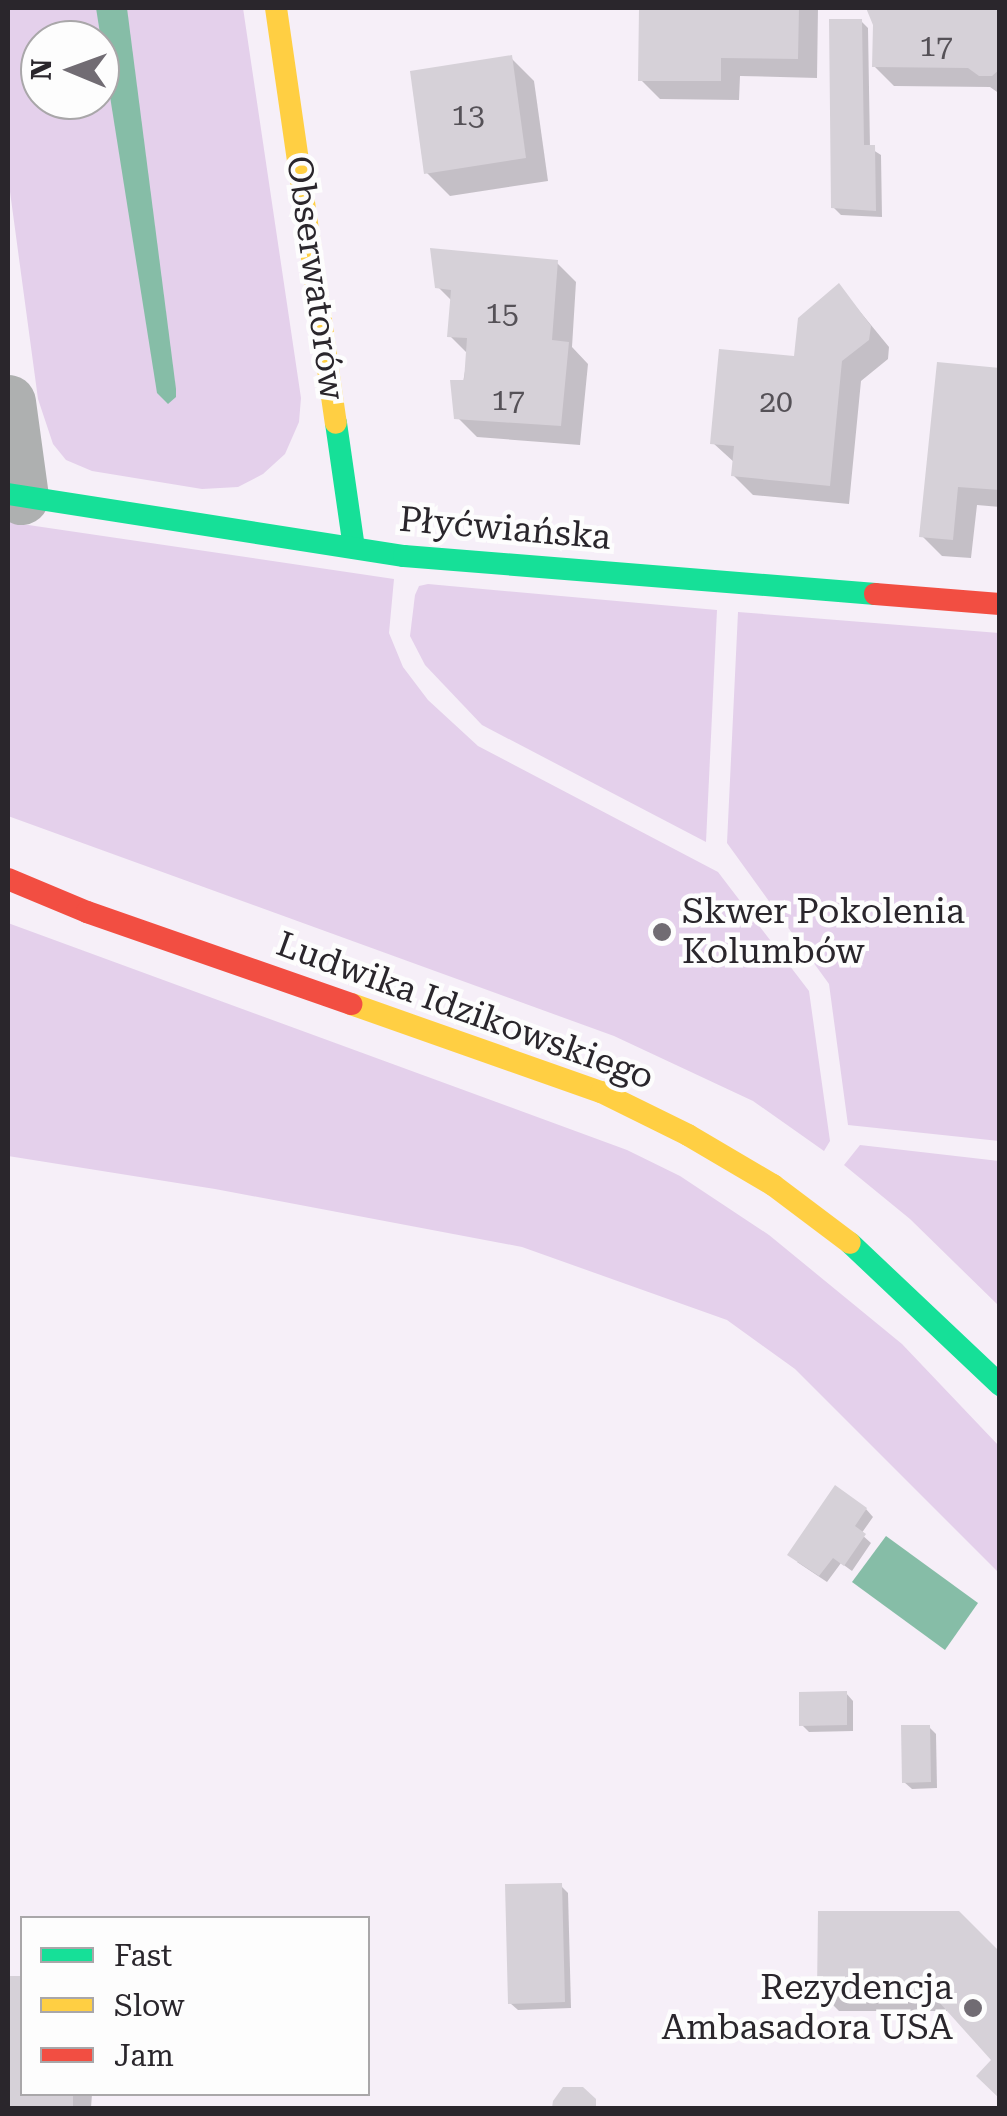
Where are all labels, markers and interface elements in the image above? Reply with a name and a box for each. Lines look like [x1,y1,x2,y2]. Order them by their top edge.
north arrow [20,20,120,120]
house number: 17 [919,28,953,64]
text: N [25,58,58,81]
house number: 13 [451,97,485,133]
street label: Obserwatorów [277,153,353,403]
house number: 15 [485,295,519,331]
house number: 17 [491,382,525,418]
house number: 20 [759,384,793,420]
street label: Płyćwiańska [397,499,613,559]
place label: Skwer Pokolenia Kolumbów [682,891,965,973]
marker: Skwer Pokolenia Kolumbów [651,921,673,943]
street label: Ludwika Idzikowskiego [271,923,659,1099]
legend [20,1916,370,2096]
text: Fast [114,1938,172,1973]
place label: Rezydencja Ambasadora USA [661,1967,953,2049]
text: Slow [114,1988,185,2023]
marker: Rezydencja Ambasadora USA [962,1997,984,2019]
text: Jam [114,2038,174,2073]

